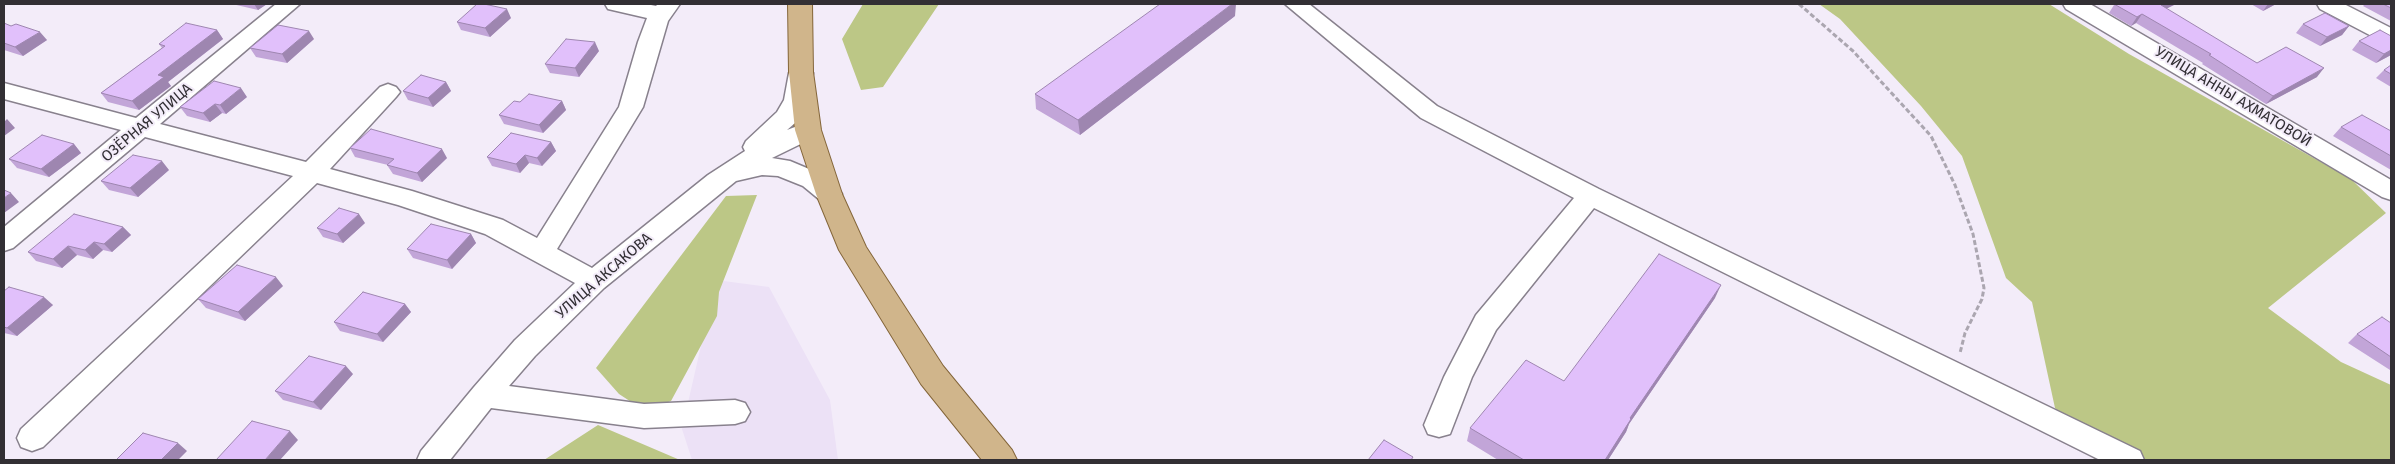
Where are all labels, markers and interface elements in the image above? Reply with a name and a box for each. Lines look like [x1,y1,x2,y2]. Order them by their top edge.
street label: УЛИЦА АННЫ АХМАТОВОЙ [2152,43,2314,151]
street label: ОЗЁРНАЯ УЛИЦА [98,80,196,166]
street label: УЛИЦА АКСАКОВА [552,229,656,323]

